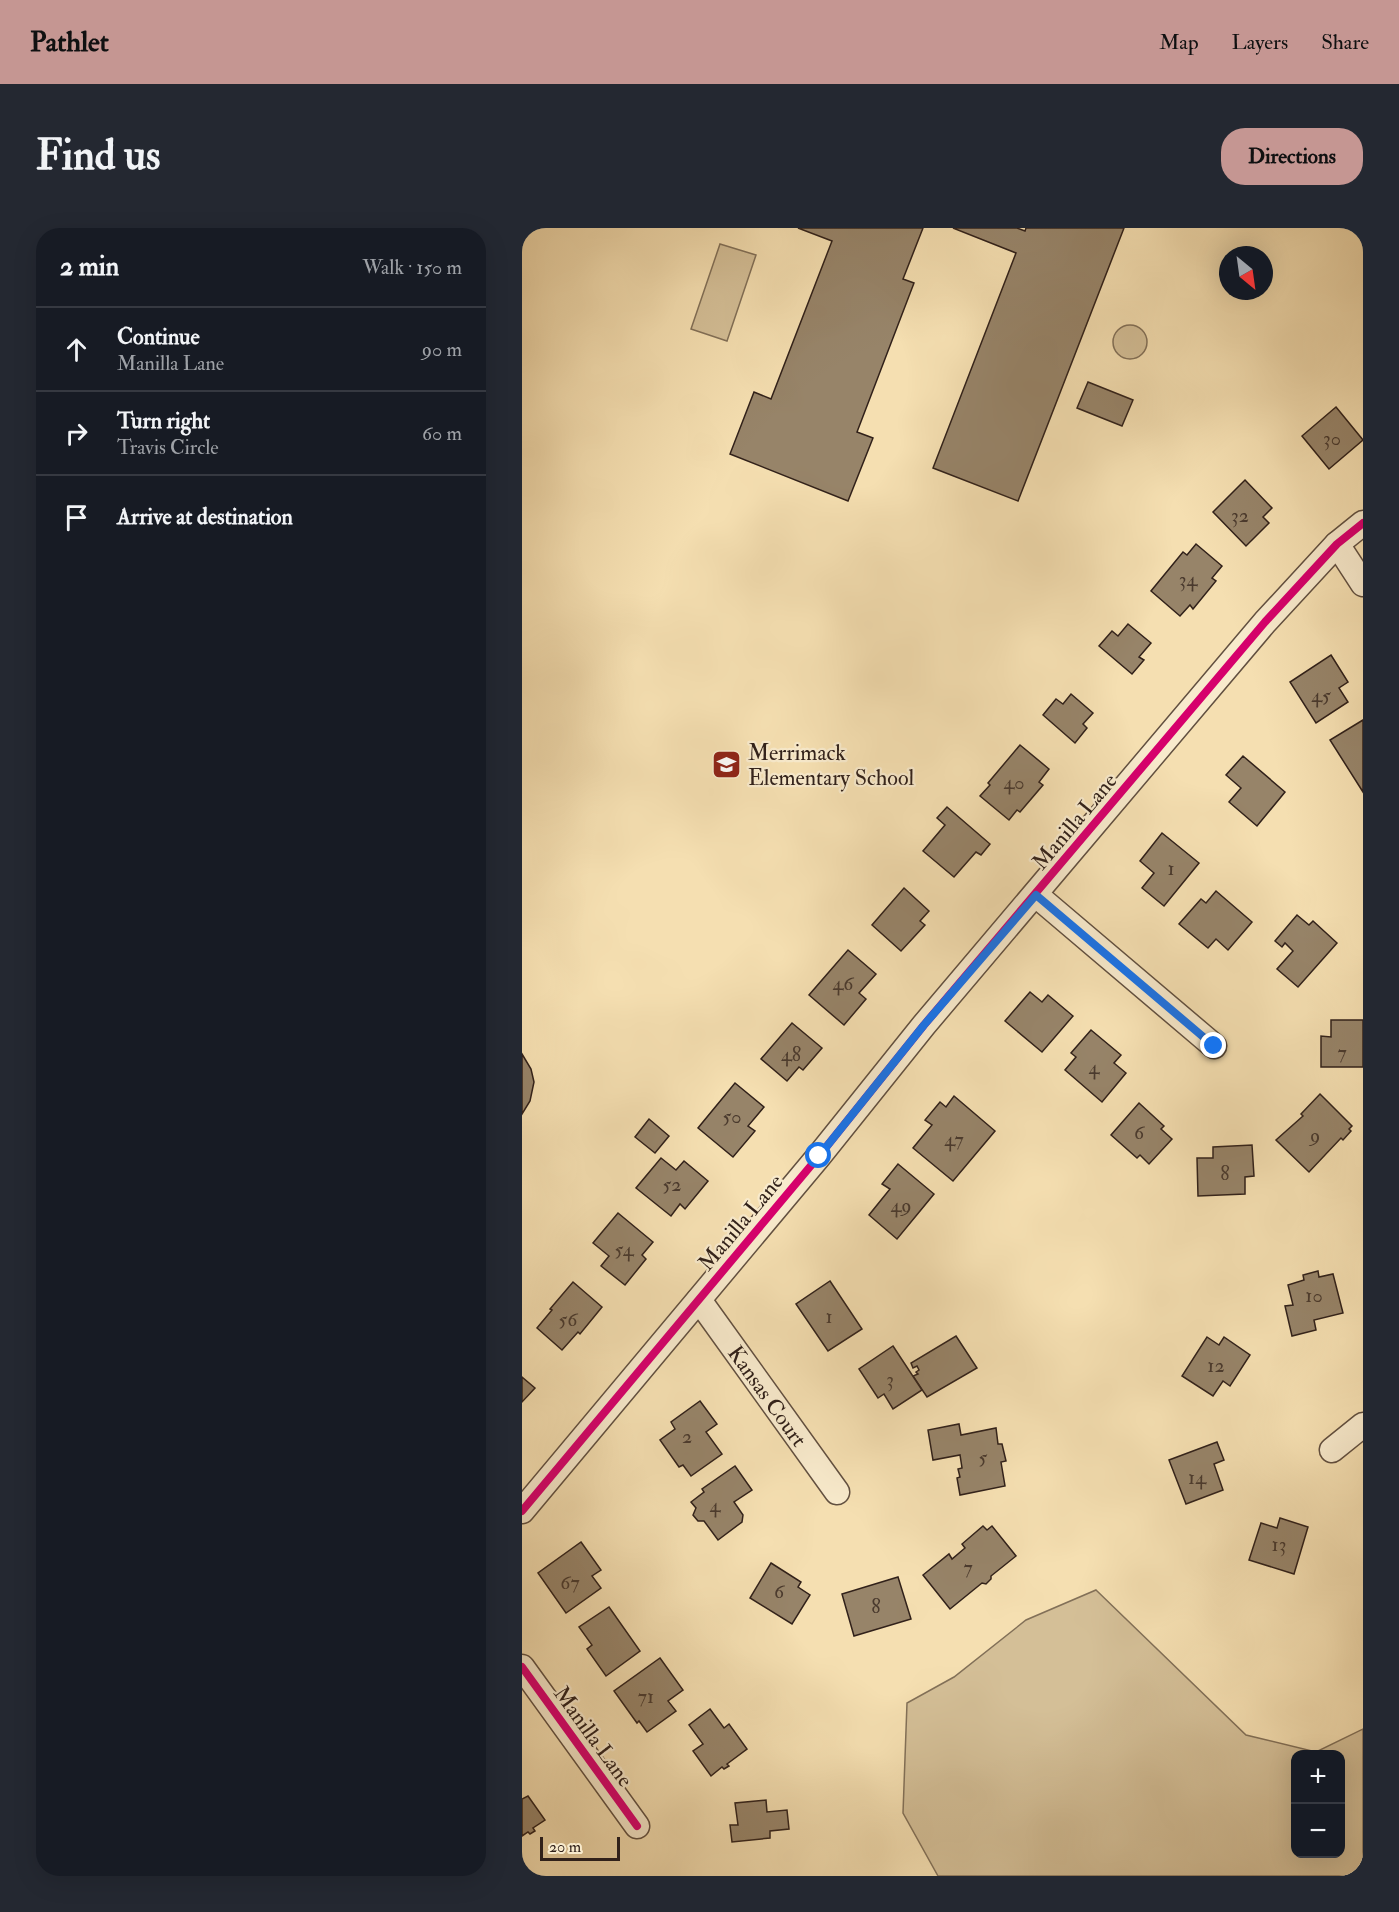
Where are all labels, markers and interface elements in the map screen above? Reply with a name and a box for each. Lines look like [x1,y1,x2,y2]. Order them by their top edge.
text: Pathlet [30,25,109,60]
text: Map [1159,29,1199,56]
text: Layers [1232,29,1288,56]
text: Share [1321,29,1369,56]
button: Directions [1221,128,1363,185]
text: Find us [36,130,160,182]
north arrow [1219,246,1273,300]
text: 2 min [60,251,119,283]
text: Walk · 150 m [362,255,462,280]
text: Continue [117,323,200,351]
icon: ahead [60,333,93,366]
text: 90 m [422,337,462,362]
text: Manilla Lane [117,351,224,376]
text: Turn right [117,407,210,435]
icon: right [60,417,93,450]
text: 60 m [422,421,462,446]
house number: 30 [1323,426,1341,451]
text: Travis Circle [117,435,219,460]
icon: arrive [60,501,93,534]
text: Arrive at destination [117,503,293,531]
house number: 32 [1231,503,1249,528]
house number: 34 [1179,567,1198,592]
house number: 45 [1311,683,1331,708]
place label: Merrimack Elementary School [748,739,914,792]
school or university icon: Merrimack Elementary School [711,749,743,781]
street label: Manilla Lane [1026,767,1123,876]
house number: 40 [1003,770,1025,795]
house number: 1 [1167,856,1175,881]
house number: 46 [833,971,854,996]
route end [1200,1032,1226,1058]
house number: 7 [1337,1040,1347,1065]
house number: 48 [781,1042,801,1067]
house number: 4 [1089,1055,1101,1080]
house number: 50 [723,1104,741,1129]
house number: 6 [1134,1120,1145,1145]
house number: 9 [1308,1123,1320,1148]
house number: 47 [944,1127,964,1152]
route start [805,1142,831,1168]
house number: 8 [1220,1161,1230,1186]
street label: Manilla Lane [692,1168,789,1277]
house number: 52 [663,1172,681,1197]
house number: 49 [890,1193,912,1218]
house number: 54 [614,1237,635,1262]
house number: 10 [1305,1283,1323,1308]
house number: 1 [825,1304,833,1329]
house number: 56 [559,1307,578,1332]
street label: Kansas Court [721,1340,813,1452]
house number: 12 [1207,1353,1225,1378]
house number: 3 [886,1367,894,1392]
house number: 2 [682,1424,692,1449]
house number: 5 [979,1445,988,1470]
house number: 14 [1188,1465,1207,1490]
house number: 4 [710,1493,722,1518]
house number: 13 [1272,1532,1286,1557]
house number: 7 [963,1555,973,1580]
house number: 67 [560,1570,580,1595]
house number: 6 [774,1579,785,1604]
house number: 8 [871,1594,881,1619]
street label: Manilla Lane [547,1681,639,1792]
house number: 71 [638,1684,654,1709]
map controls [1291,1750,1345,1858]
button: + [1291,1750,1345,1804]
button: − [1291,1804,1345,1858]
scale bar [540,1834,620,1862]
text: 20 m [549,1837,581,1857]

